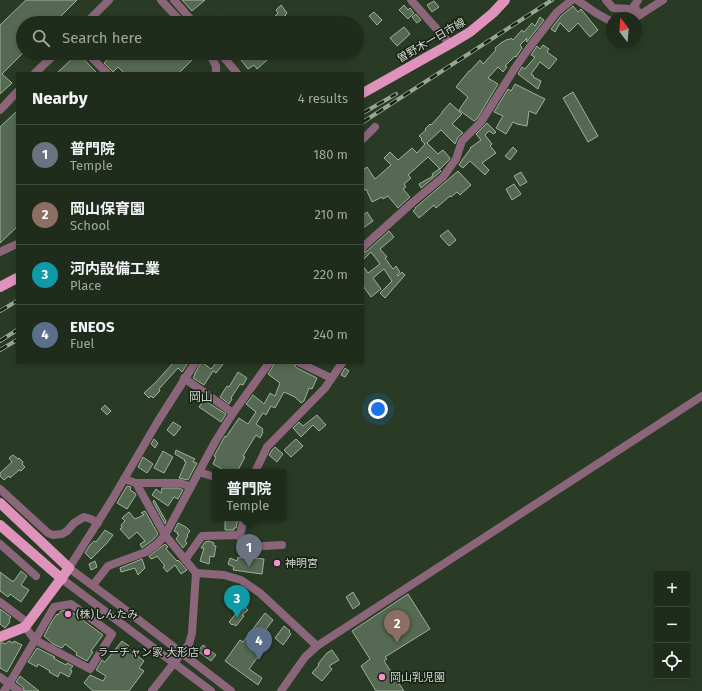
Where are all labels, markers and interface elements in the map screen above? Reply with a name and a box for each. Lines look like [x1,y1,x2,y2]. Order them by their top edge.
north arrow [606,12,642,48]
search box [16,16,364,60]
street label: 曽野木一日市線 [395,16,468,65]
icon: search [30,27,52,49]
text: Search here [62,29,142,47]
text: Nearby [32,88,87,109]
text: 4 results [298,91,348,106]
text: 普門院 [70,140,115,158]
text: 1 [42,147,48,162]
text: 180 m [313,147,348,162]
text: Temple [70,158,113,173]
text: 岡山保育園 [70,200,145,218]
text: 2 [42,207,48,222]
text: 210 m [314,207,348,222]
text: School [70,218,110,233]
text: 河内設備工業 [70,260,160,278]
text: 3 [42,267,48,282]
text: 220 m [313,267,348,282]
text: Place [70,278,101,293]
text: ENEOS [70,318,114,336]
text: 4 [41,327,49,342]
text: 240 m [313,327,348,342]
text: Fuel [70,336,94,351]
district label: 岡山 [189,390,213,404]
your location [368,399,388,419]
popup [212,469,286,521]
text: 普門院 [226,480,272,498]
text: Temple [226,498,269,513]
pin: 1 [236,534,262,567]
place label: 神明宮 [285,557,318,570]
marker: 神明宮 [272,558,282,568]
map controls [654,571,690,679]
button: + [654,571,690,607]
pin: 3 [224,585,250,618]
button: − [654,607,690,643]
place label: (株)しんたみ [76,608,138,621]
marker: (株)しんたみ [63,609,73,619]
pin: 2 [384,610,410,643]
pin: 4 [246,627,272,660]
button: locate [654,643,690,679]
place label: ラーチャン家 大形店 [97,646,199,659]
marker: ラーチャン家 大形店 [202,647,212,657]
place label: 岡山乳児園 [390,671,445,684]
marker: 岡山乳児園 [377,672,387,682]

